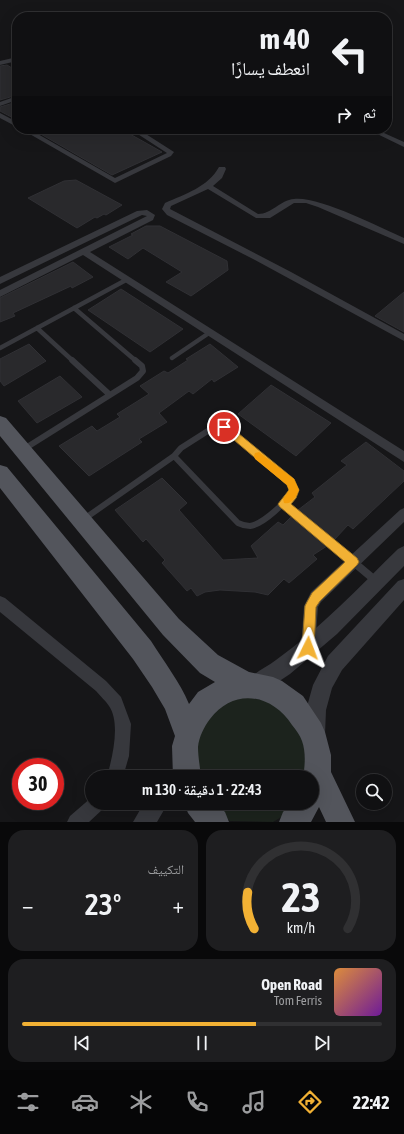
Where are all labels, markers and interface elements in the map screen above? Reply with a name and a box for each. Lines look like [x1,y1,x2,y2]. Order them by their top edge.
text: 40 m [260,23,310,55]
icon: left [324,28,376,80]
text: انعطف يسارًا [231,58,310,79]
icon: right [333,104,355,126]
text: ثم [363,104,376,121]
pin [207,410,241,444]
icon: arrive [213,416,235,438]
position arrow [287,627,329,669]
speed limit sign: 30 [12,758,64,810]
map controls [356,774,392,810]
button: search [356,774,392,810]
text: 22:43 · 1 دقيقة · 130 m [142,781,262,798]
text: التكييف [148,862,184,877]
text: 23 [281,872,321,920]
text: 23° [85,887,121,921]
text: − [22,892,33,918]
text: + [173,892,184,918]
text: km/h [287,919,315,935]
text: Open Road [261,976,322,993]
text: Tom Ferris [274,993,322,1008]
icon: previous [71,1032,93,1054]
icon: pause [191,1032,213,1054]
icon: next [311,1032,333,1054]
icon: filters [14,1088,42,1116]
icon: car [71,1088,99,1116]
icon: climate [127,1088,155,1116]
icon: phone [183,1088,211,1116]
icon: music [240,1088,268,1116]
icon: directions [296,1088,324,1116]
text: 22:42 [353,1092,390,1113]

